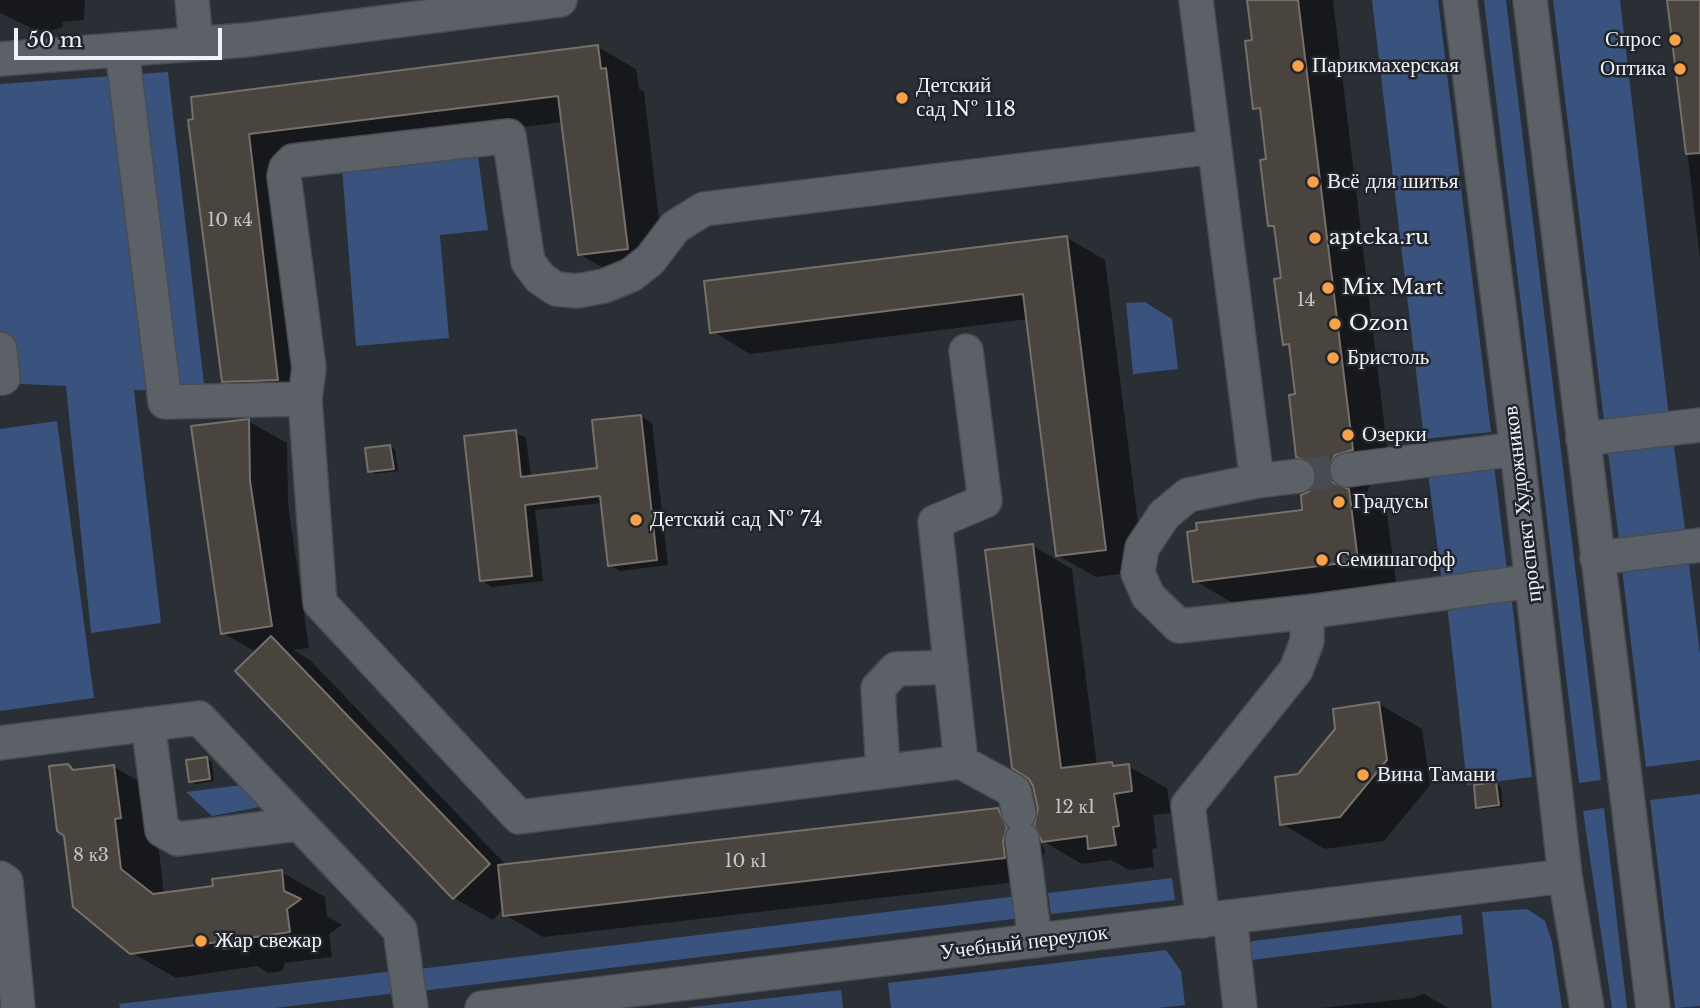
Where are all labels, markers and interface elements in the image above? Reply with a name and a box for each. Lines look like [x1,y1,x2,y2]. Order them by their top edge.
scale bar [18,14,226,58]
text: 50 m [27,27,82,53]
place label: Спрос [1605,27,1661,53]
marker: Спрос [1667,32,1683,48]
place label: Парикмахерская [1312,53,1459,79]
place label: Оптика [1600,56,1666,82]
marker: Парикмахерская [1290,58,1306,74]
marker: Оптика [1672,61,1688,77]
place label: Детский сад № 118 [916,73,1016,123]
marker: Детский сад № 118 [894,90,910,106]
place label: Всё для шитья [1327,169,1458,195]
marker: Всё для шитья [1305,174,1321,190]
house number: 10 к4 [207,210,253,232]
place label: apteka.ru [1329,225,1429,251]
marker: apteka.ru [1307,230,1323,246]
place label: Mix Mart [1342,275,1443,301]
marker: Mix Mart [1320,280,1336,296]
house number: 14 [1297,290,1315,312]
place label: Ozon [1349,311,1409,337]
marker: Ozon [1327,316,1343,332]
place label: Бристоль [1347,345,1429,371]
marker: Бристоль [1325,350,1341,366]
street label: проспект Художников [1498,404,1548,604]
place label: Озерки [1362,422,1427,448]
marker: Озерки [1340,427,1356,443]
place label: Градусы [1353,489,1428,515]
marker: Градусы [1331,494,1347,510]
place label: Детский сад № 74 [650,507,822,533]
marker: Детский сад № 74 [628,512,644,528]
place label: Семишагофф [1336,547,1455,573]
marker: Семишагофф [1314,552,1330,568]
place label: Вина Тамани [1377,762,1495,788]
marker: Вина Тамани [1355,767,1371,783]
house number: 12 к1 [1054,797,1096,819]
house number: 8 к3 [73,845,109,867]
house number: 10 к1 [725,851,767,873]
street label: Учебный переулок [939,920,1109,966]
place label: Жар свежар [215,928,322,954]
marker: Жар свежар [193,933,209,949]

